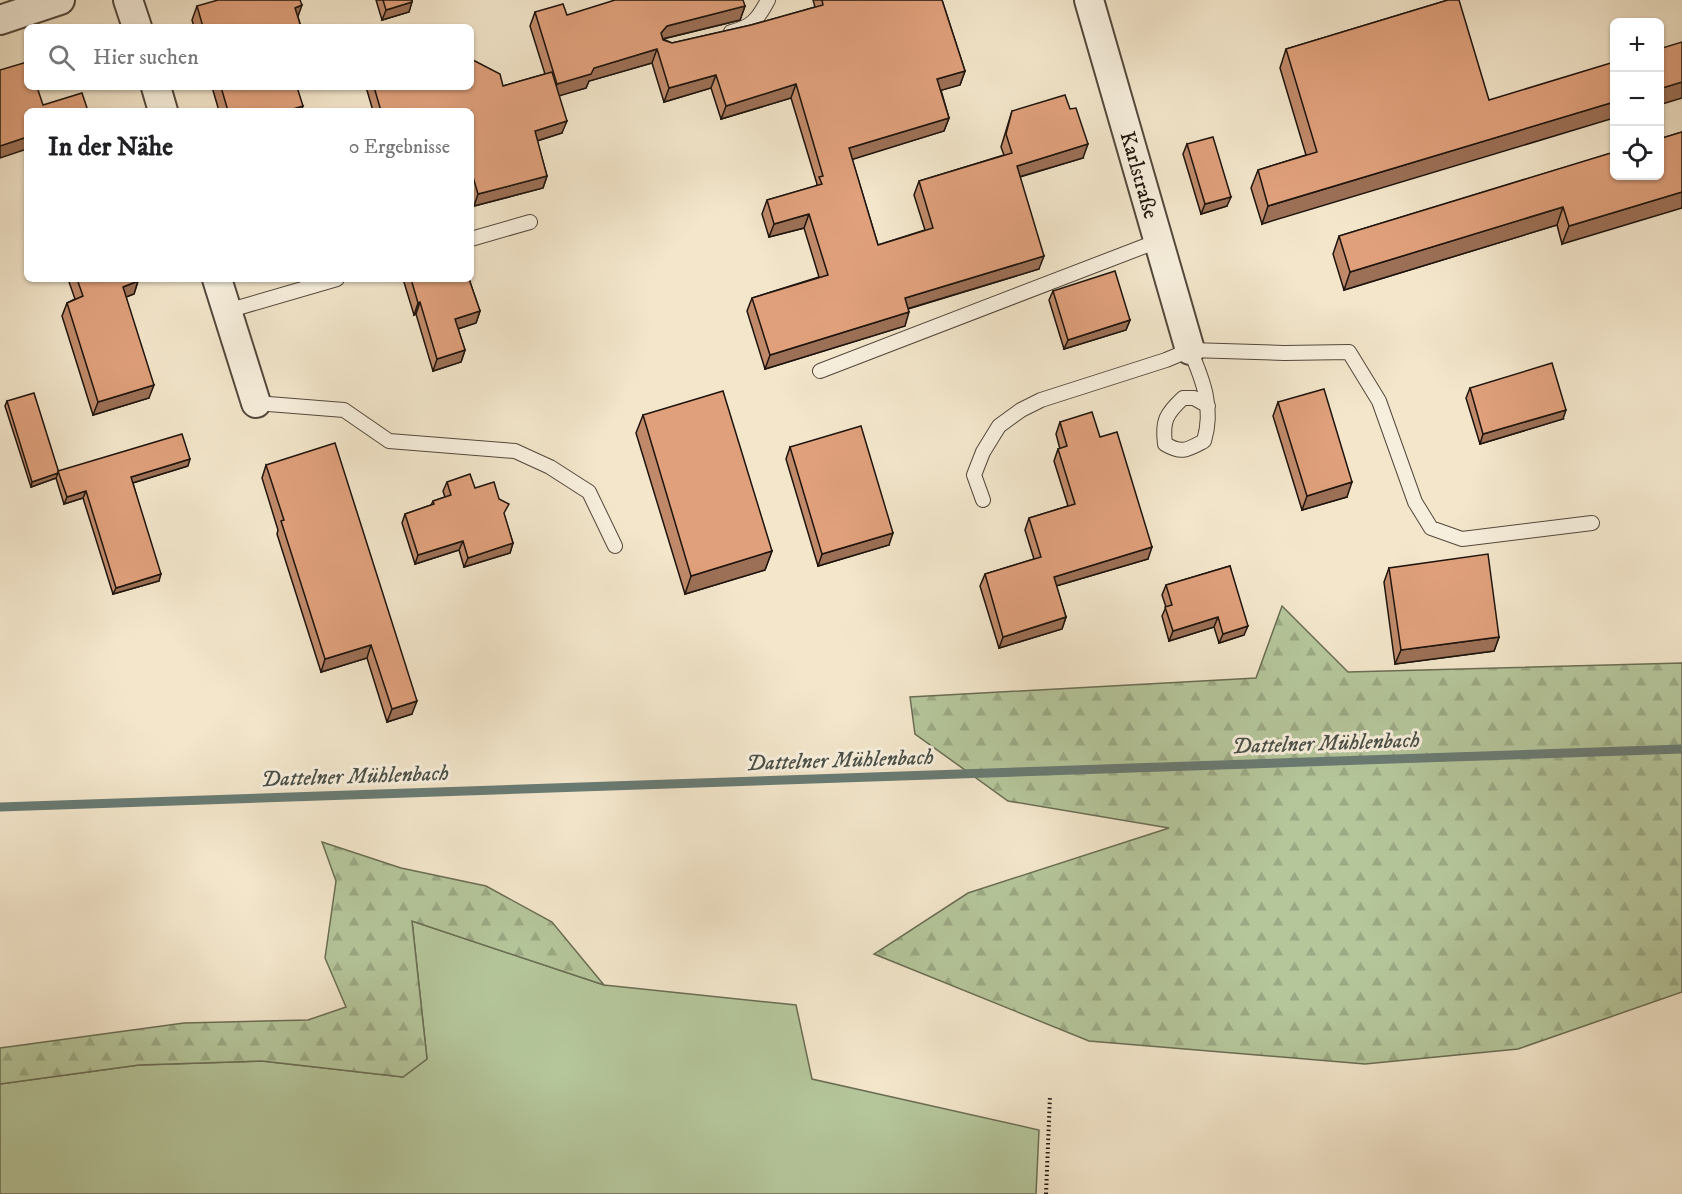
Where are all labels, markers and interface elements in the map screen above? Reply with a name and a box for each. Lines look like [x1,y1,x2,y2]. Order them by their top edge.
map controls [1610,18,1664,180]
button: + [1610,18,1664,72]
search box [24,24,474,90]
icon: search [45,41,78,74]
text: Hier suchen [93,44,199,71]
button: − [1610,72,1664,126]
button: locate [1610,126,1664,180]
street label: Karlstraße [1114,128,1163,222]
text: In der Nähe [48,131,173,164]
text: 0 Ergebnisse [349,135,450,160]
water label: Dattelner Mühlenbach [1232,727,1421,760]
water label: Dattelner Mühlenbach [746,744,935,777]
water label: Dattelner Mühlenbach [261,760,450,793]

